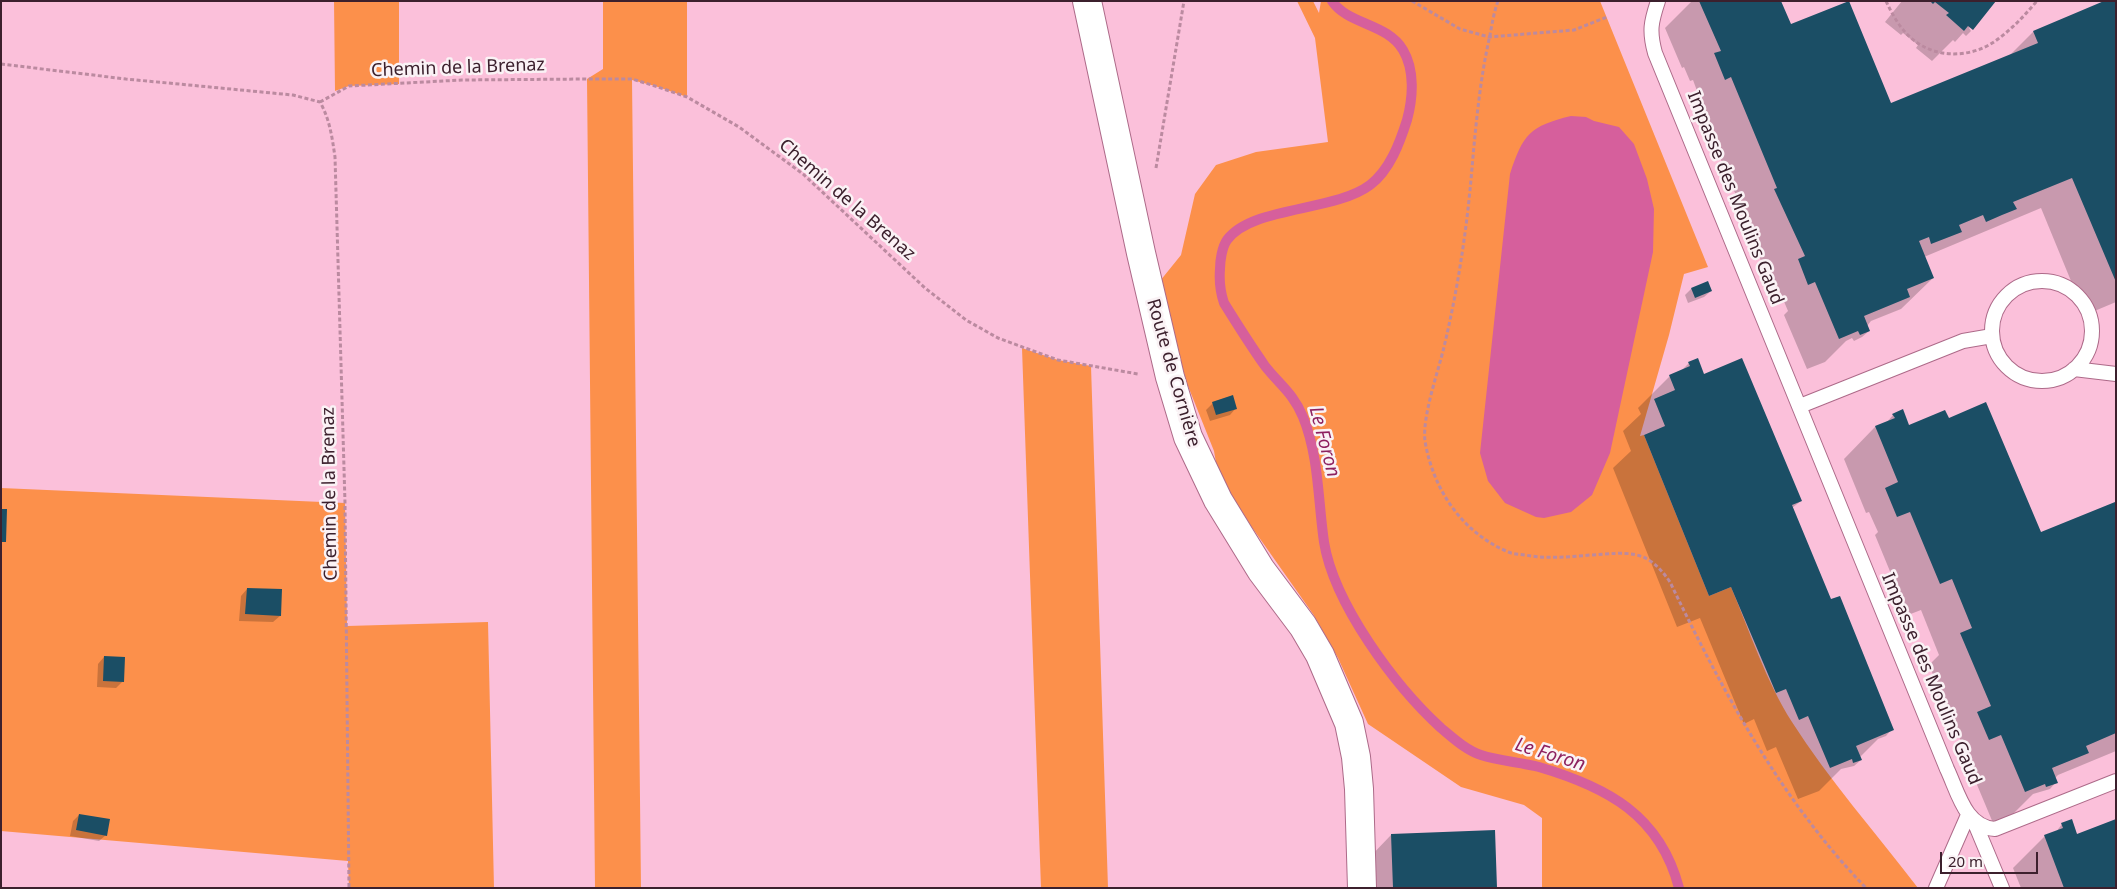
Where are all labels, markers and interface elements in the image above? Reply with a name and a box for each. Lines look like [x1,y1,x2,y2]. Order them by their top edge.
street label: Chemin de la Brenaz [371,54,545,82]
street label: Impasse des Moulins Gaud [1682,88,1788,308]
street label: Chemin de la Brenaz [774,135,920,265]
street label: Route de Cornière [1141,296,1205,450]
water label: Le Foron [1304,404,1344,480]
street label: Chemin de la Brenaz [318,407,342,581]
street label: Impasse des Moulins Gaud [1876,570,1986,788]
water label: Le Foron [1512,734,1588,776]
scale bar [1942,842,2040,874]
text: 20 m [1948,851,1983,871]

